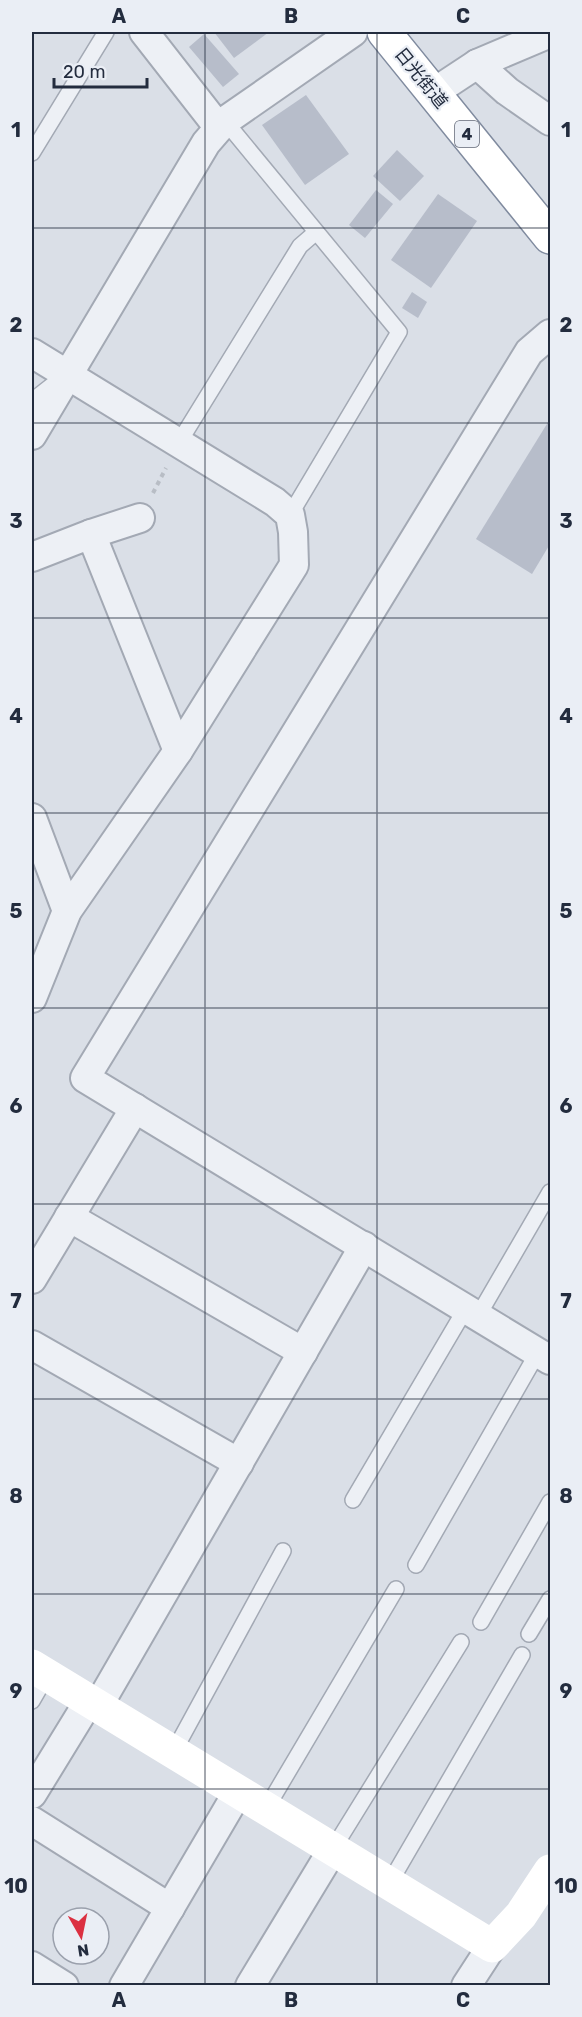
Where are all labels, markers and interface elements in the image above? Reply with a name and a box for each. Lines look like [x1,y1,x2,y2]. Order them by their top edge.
text: A [112,4,127,28]
text: B [284,4,298,28]
text: C [456,4,470,28]
street label: 日光街道 [390,43,452,113]
scale bar [54,51,147,89]
text: 20 m [63,61,105,83]
text: 1 [11,118,21,142]
text: 1 [561,118,571,142]
road number: 4 [455,121,479,147]
text: 2 [10,313,23,337]
text: 2 [560,313,573,337]
text: 3 [9,509,23,533]
text: 3 [559,509,573,533]
text: 4 [9,704,23,728]
text: 4 [559,704,573,728]
text: 5 [10,899,23,923]
text: 5 [560,899,573,923]
text: 6 [9,1094,23,1118]
text: 6 [559,1094,573,1118]
text: 7 [10,1289,22,1313]
text: 7 [560,1289,572,1313]
text: 8 [9,1484,23,1508]
text: 8 [559,1484,573,1508]
text: 9 [10,1679,23,1703]
text: 9 [560,1679,573,1703]
text: 10 [4,1874,28,1898]
text: 10 [554,1874,578,1898]
north arrow [51,1906,111,1966]
text: N [76,1940,90,1961]
text: A [112,1988,127,2012]
text: B [284,1988,298,2012]
text: C [456,1988,470,2012]

